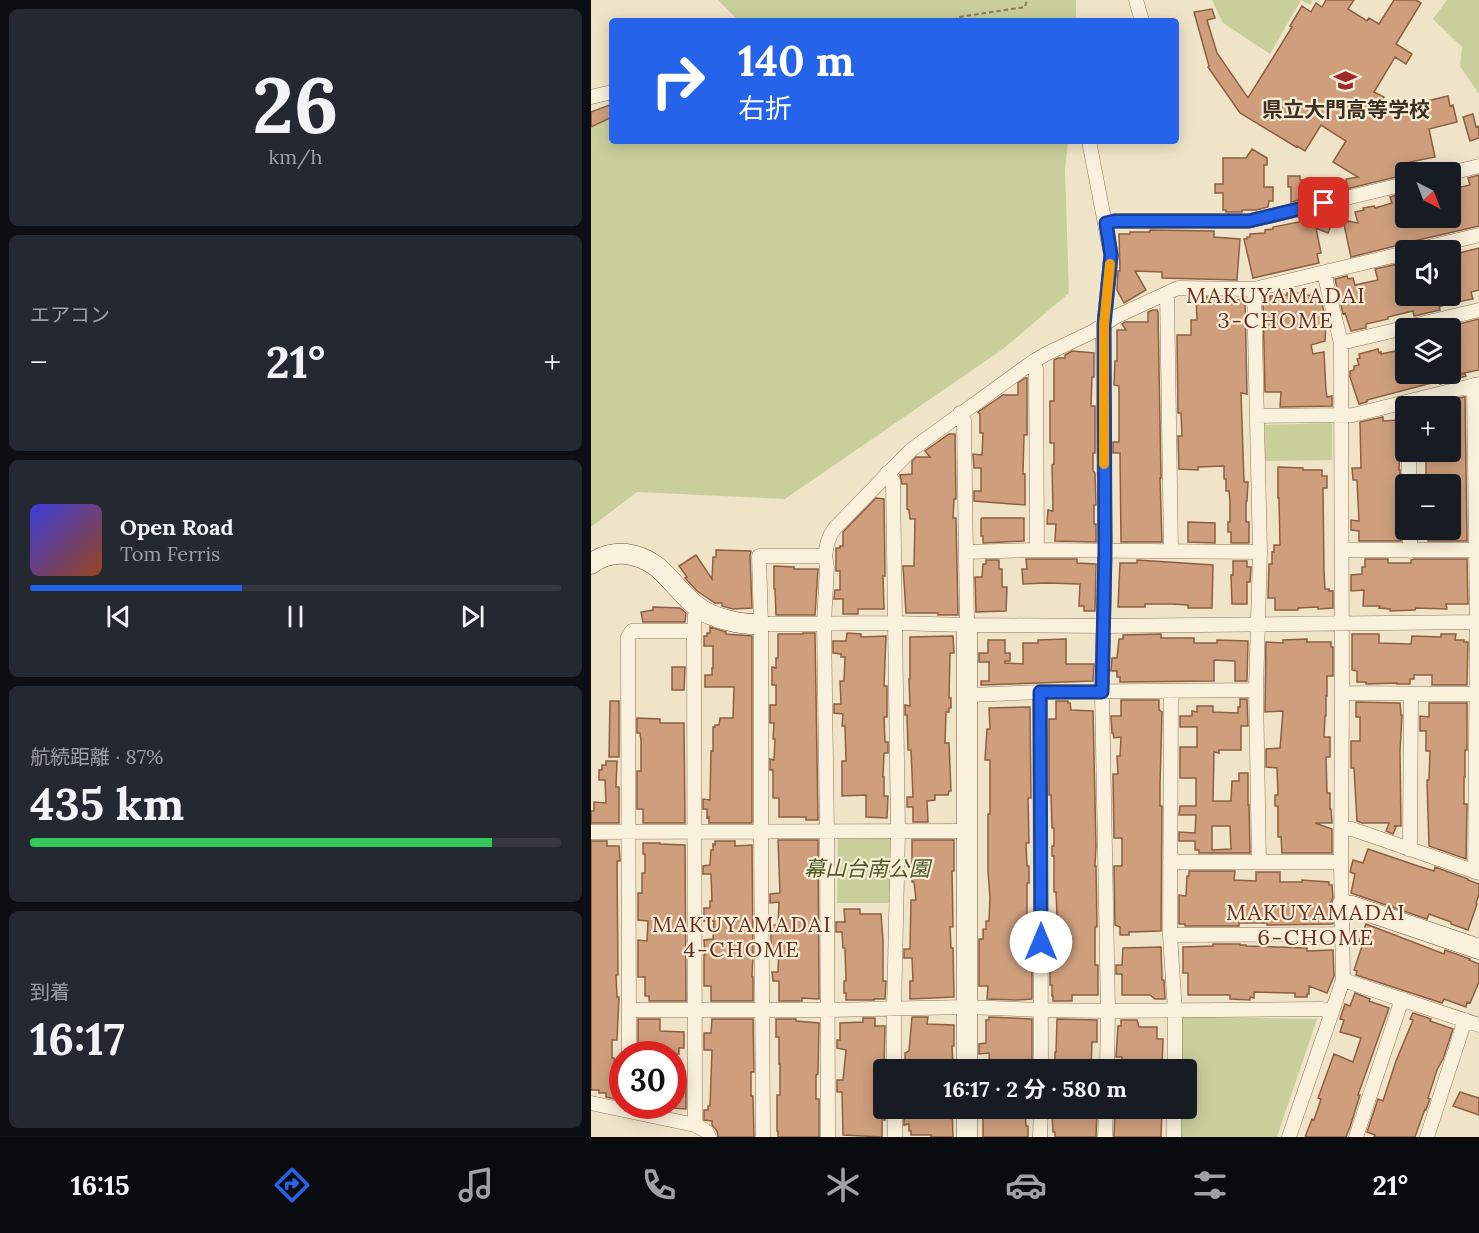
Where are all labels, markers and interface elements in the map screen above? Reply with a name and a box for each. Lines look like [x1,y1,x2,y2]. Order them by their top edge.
text: 140 m [738,34,854,88]
icon: right [639,42,717,120]
text: 26 [252,55,339,154]
school or university icon: 県立大門高等学校 [1333,68,1359,94]
text: 右折 [738,91,792,125]
place label: 県立大門高等学校 [1262,96,1430,123]
text: km/h [268,144,323,169]
north arrow [1395,162,1461,228]
map controls [1395,162,1461,540]
pin [1298,177,1349,228]
icon: arrive [1307,186,1340,219]
button: sound [1395,240,1461,306]
district label: MAKUYAMADAI 3-CHOME [1186,281,1366,334]
text: エアコン [30,302,110,327]
button: layers [1395,318,1461,384]
text: 21° [266,333,325,390]
text: − [30,341,48,383]
text: + [543,341,561,383]
button: + [1395,396,1461,462]
button: − [1395,474,1461,540]
text: Open Road [120,513,234,541]
text: Tom Ferris [120,541,220,566]
icon: previous [102,600,135,633]
icon: pause [279,600,312,633]
icon: next [456,600,489,633]
text: 航続距離 · 87% [30,744,163,769]
text: 435 km [30,775,184,832]
park label: 幕山台南公園 [804,855,933,882]
district label: MAKUYAMADAI 6-CHOME [1226,898,1406,951]
district label: MAKUYAMADAI 4-CHOME [652,910,832,963]
position arrow [1009,910,1073,974]
text: 到着 [30,979,70,1004]
text: 16:17 [30,1010,125,1067]
speed limit sign: 30 [609,1041,687,1119]
text: 16:17 · 2 分 · 580 m [943,1075,1127,1103]
icon: directions [271,1164,313,1206]
icon: music [455,1164,497,1206]
icon: phone [638,1164,680,1206]
icon: climate [822,1164,864,1206]
icon: car [1005,1164,1047,1206]
icon: filters [1189,1164,1231,1206]
text: 16:15 [71,1168,130,1202]
text: 21° [1373,1168,1408,1202]

